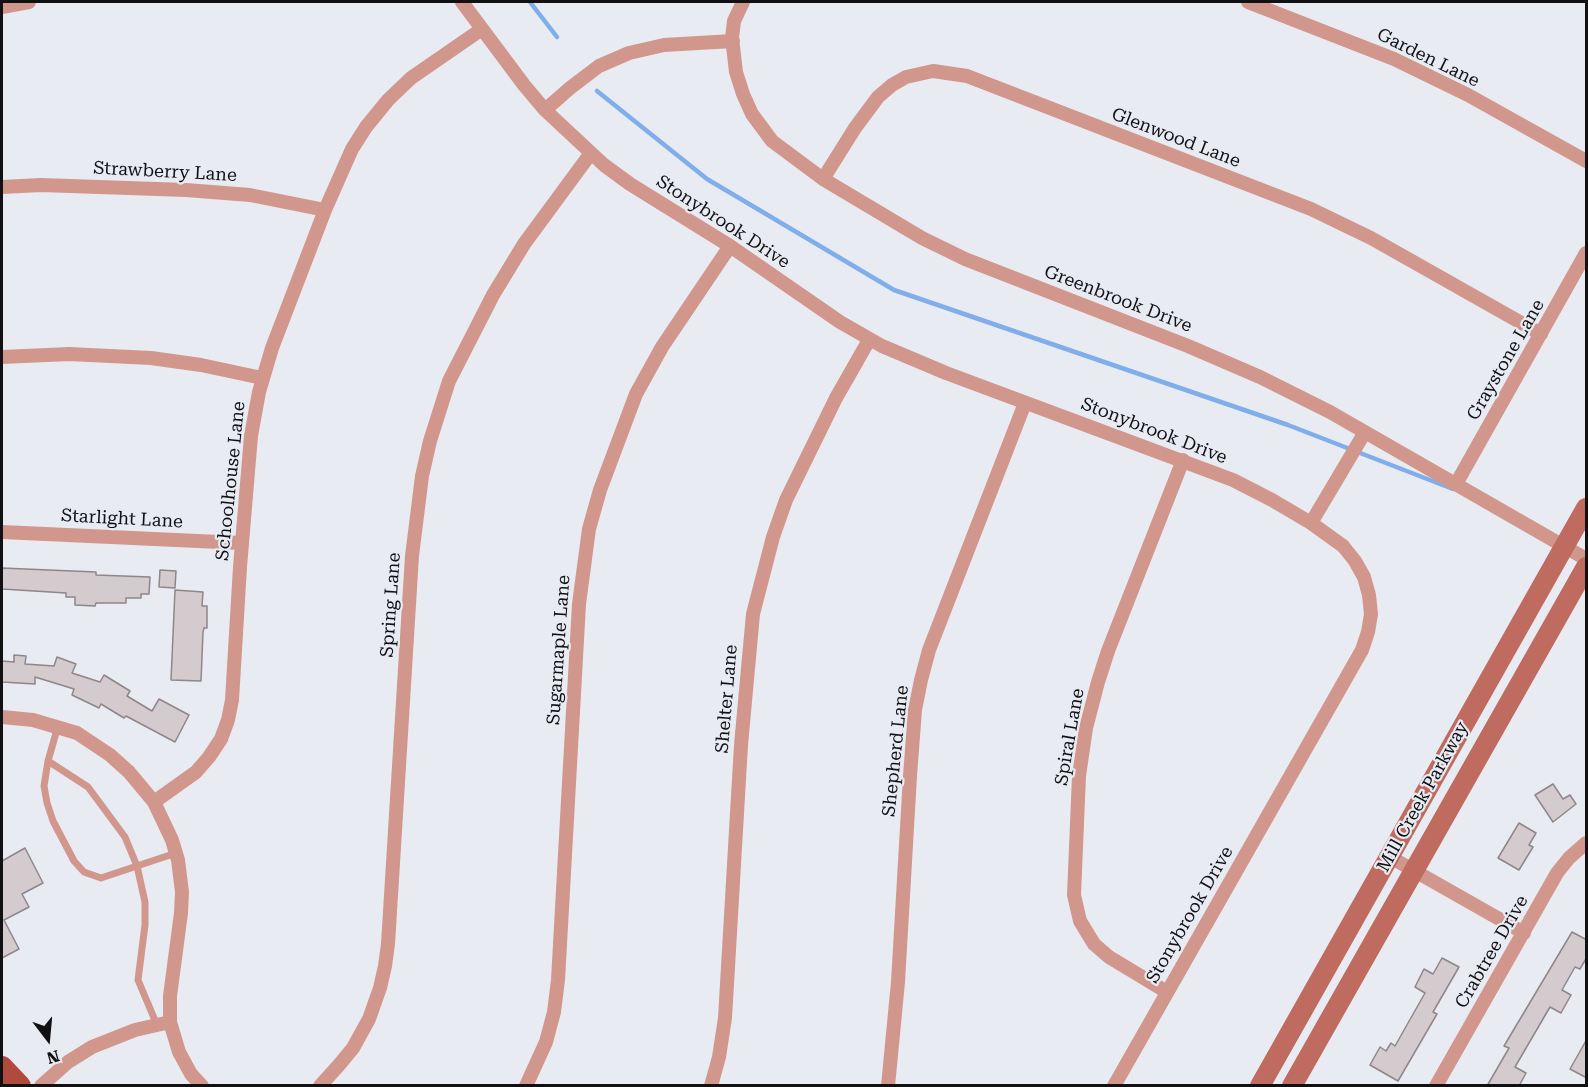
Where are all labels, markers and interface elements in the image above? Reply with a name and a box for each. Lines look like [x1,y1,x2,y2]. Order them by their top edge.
street label: Garden Lane [1373,24,1483,92]
street label: Glenwood Lane [1109,104,1243,172]
street label: Strawberry Lane [93,157,237,187]
street label: Stonybrook Drive [652,171,794,273]
street label: Greenbrook Drive [1041,261,1195,337]
street label: Graystone Lane [1463,296,1549,424]
street label: Stonybrook Drive [1078,393,1230,469]
street label: Schoolhouse Lane [212,400,250,562]
street label: Starlight Lane [61,505,183,533]
street label: Spring Lane [377,552,405,658]
street label: Sugarmaple Lane [543,574,575,726]
street label: Shelter Lane [711,644,743,754]
street label: Shepherd Lane [878,684,914,818]
street label: Spiral Lane [1051,687,1089,787]
street label: Mill Creek Parkway [1373,718,1473,876]
street label: Stonybrook Drive [1142,843,1238,987]
street label: Crabtree Drive [1451,892,1533,1012]
north arrow [18,1009,78,1069]
text: N [45,1046,62,1068]

